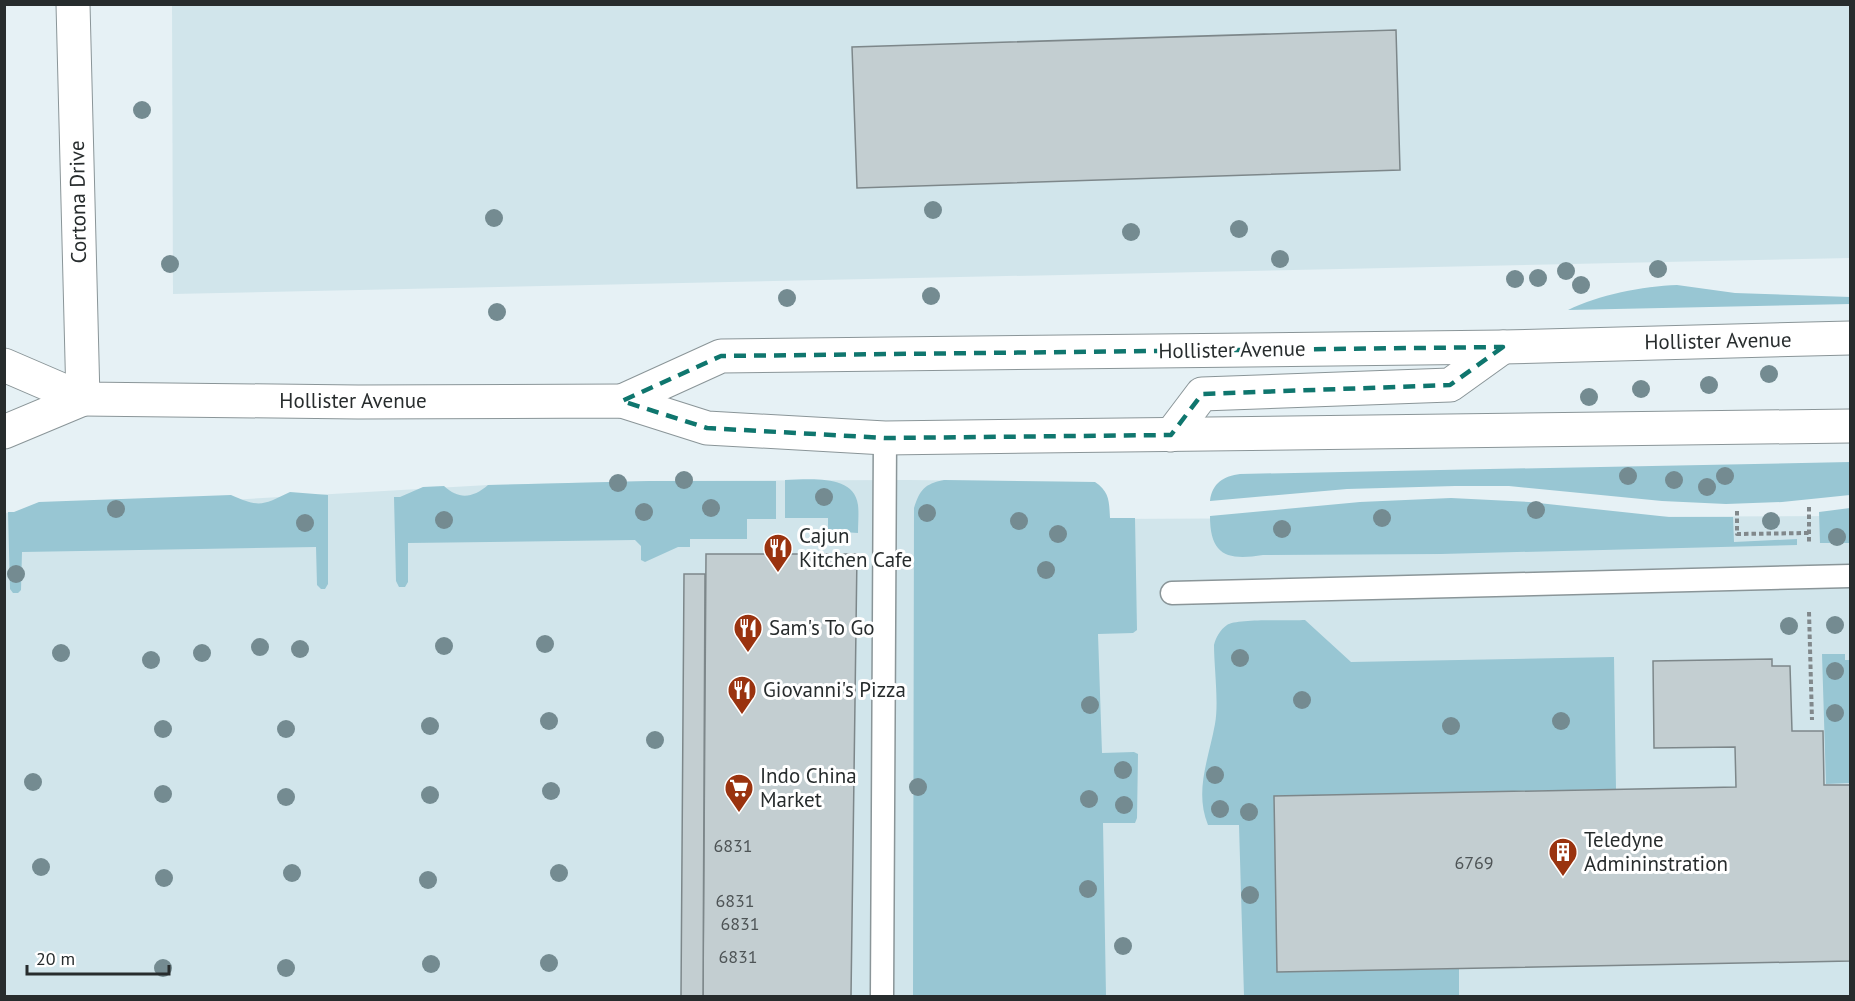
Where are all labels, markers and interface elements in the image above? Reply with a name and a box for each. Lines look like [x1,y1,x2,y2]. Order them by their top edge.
street label: Cortona Drive [63,140,92,264]
street label: Hollister Avenue [1644,326,1792,355]
street label: Hollister Avenue [1158,335,1306,364]
street label: Hollister Avenue [279,387,427,414]
place label: Cajun Kitchen Cafe [799,522,912,573]
restaurant icon: Cajun Kitchen Cafe [762,532,794,574]
restaurant icon: Sam's To Go [732,612,764,654]
place label: Sam's To Go [769,614,875,641]
restaurant icon: Giovanni's Pizza [726,674,758,716]
place label: Giovanni's Pizza [763,676,906,703]
place label: Indo China Market [760,762,857,813]
supermarket icon: Indo China Market [723,772,755,814]
place label: Teledyne Admininstration [1584,826,1728,877]
house number: 6831 [713,834,753,857]
building icon: Teledyne Admininstration [1547,836,1579,878]
house number: 6769 [1454,851,1494,874]
house number: 6831 [715,889,755,912]
house number: 6831 [720,912,760,935]
scale bar [27,938,170,976]
house number: 6831 [718,945,758,968]
text: 20 m [36,947,75,970]

